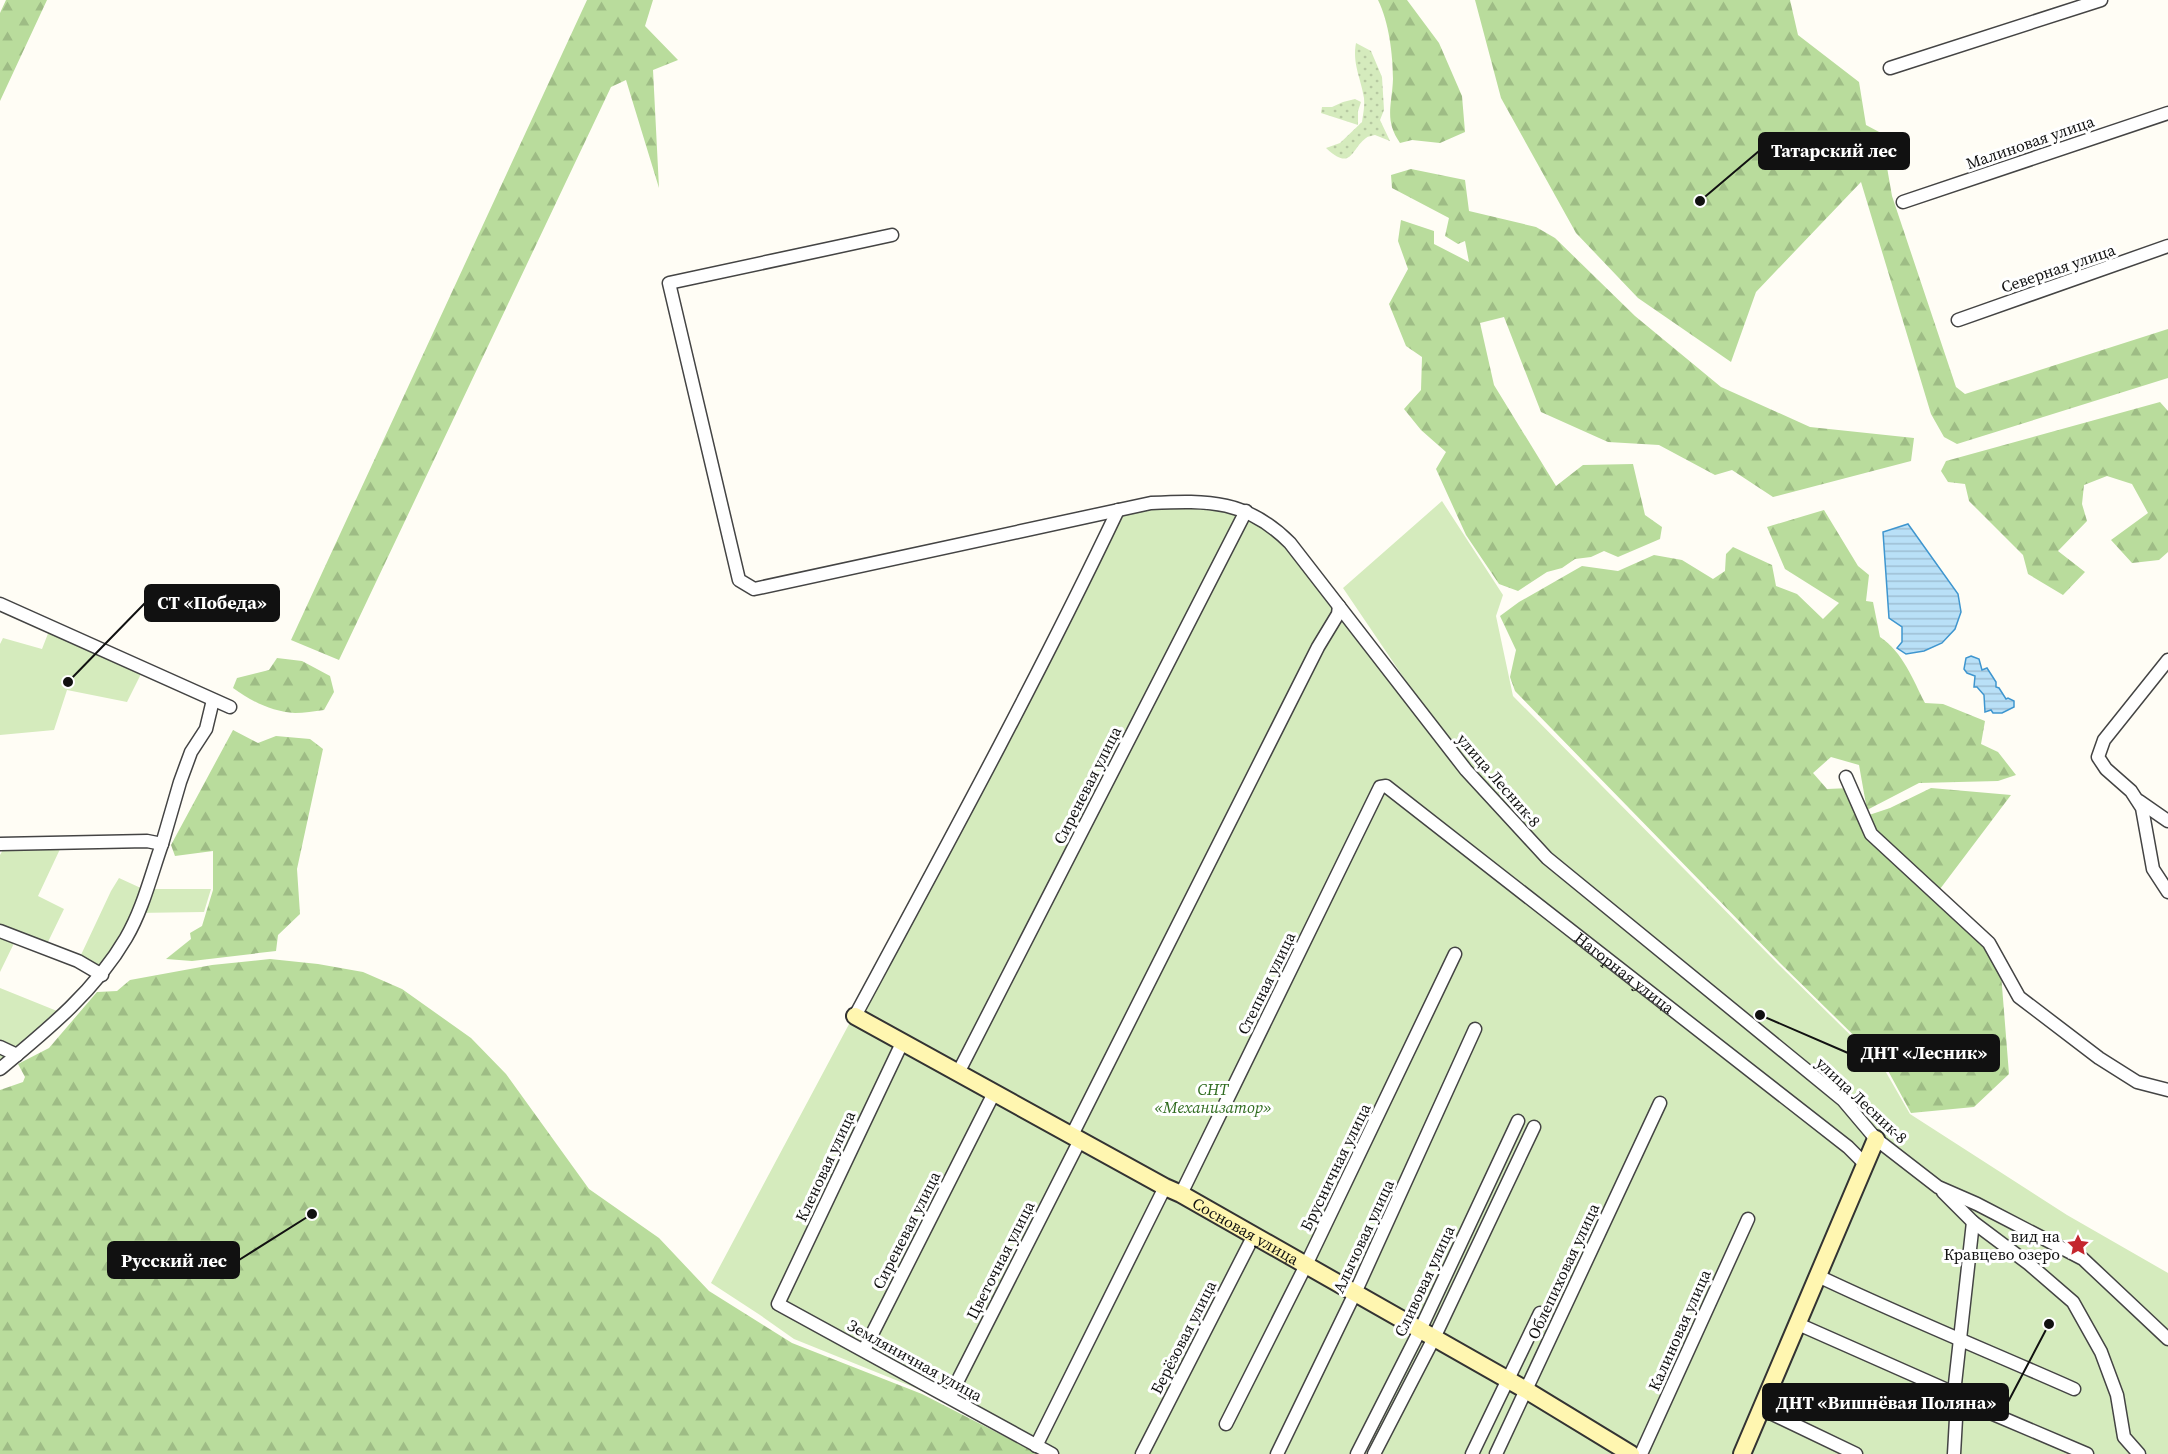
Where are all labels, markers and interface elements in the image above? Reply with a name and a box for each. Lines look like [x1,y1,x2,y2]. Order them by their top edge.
street label: Малиновая улица [1963,109,2098,174]
callout: Татарский лес [1759,133,1909,169]
text: Татарский лес [1771,138,1897,163]
street label: Северная улица [1998,238,2119,298]
callout: СТ «Победа» [145,585,279,621]
text: СТ «Победа» [157,590,267,615]
street label: Сиреневая улица [1048,722,1127,848]
street label: улица Лесник-8 [1452,728,1546,832]
street label: Степная улица [1232,927,1301,1038]
street label: Нагорная улица [1570,927,1680,1019]
callout: ДНТ «Лесник» [1848,1035,1999,1071]
text: ДНТ «Лесник» [1861,1040,1987,1065]
street label: улица Лесник-8 [1812,1052,1912,1148]
park label: СНТ «Механизатор» [1154,1078,1272,1118]
street label: Брусничная улица [1295,1099,1376,1234]
street label: Кленовая улица [790,1106,861,1225]
street label: Сиреневая улица [867,1167,946,1293]
street label: Алычовая улица [1327,1175,1399,1296]
street label: Сосновая улица [1189,1192,1304,1270]
street label: Цветочная улица [961,1196,1040,1323]
street label: Облепиховая улица [1522,1199,1605,1343]
street label: Сливовая улица [1389,1221,1460,1340]
place label: вид на Кравцево озеро [1944,1225,2061,1265]
place icon: вид на Кравцево озеро [2065,1232,2091,1258]
callout: Русский лес [108,1242,239,1278]
text: Русский лес [121,1248,227,1273]
street label: Калиновая улица [1642,1265,1716,1394]
street label: Берёзовая улица [1145,1276,1221,1398]
street label: Земляничная улица [844,1314,987,1407]
callout: ДНТ «Вишнёвая Поляна» [1763,1384,2008,1420]
text: ДНТ «Вишнёвая Поляна» [1776,1390,1996,1415]

